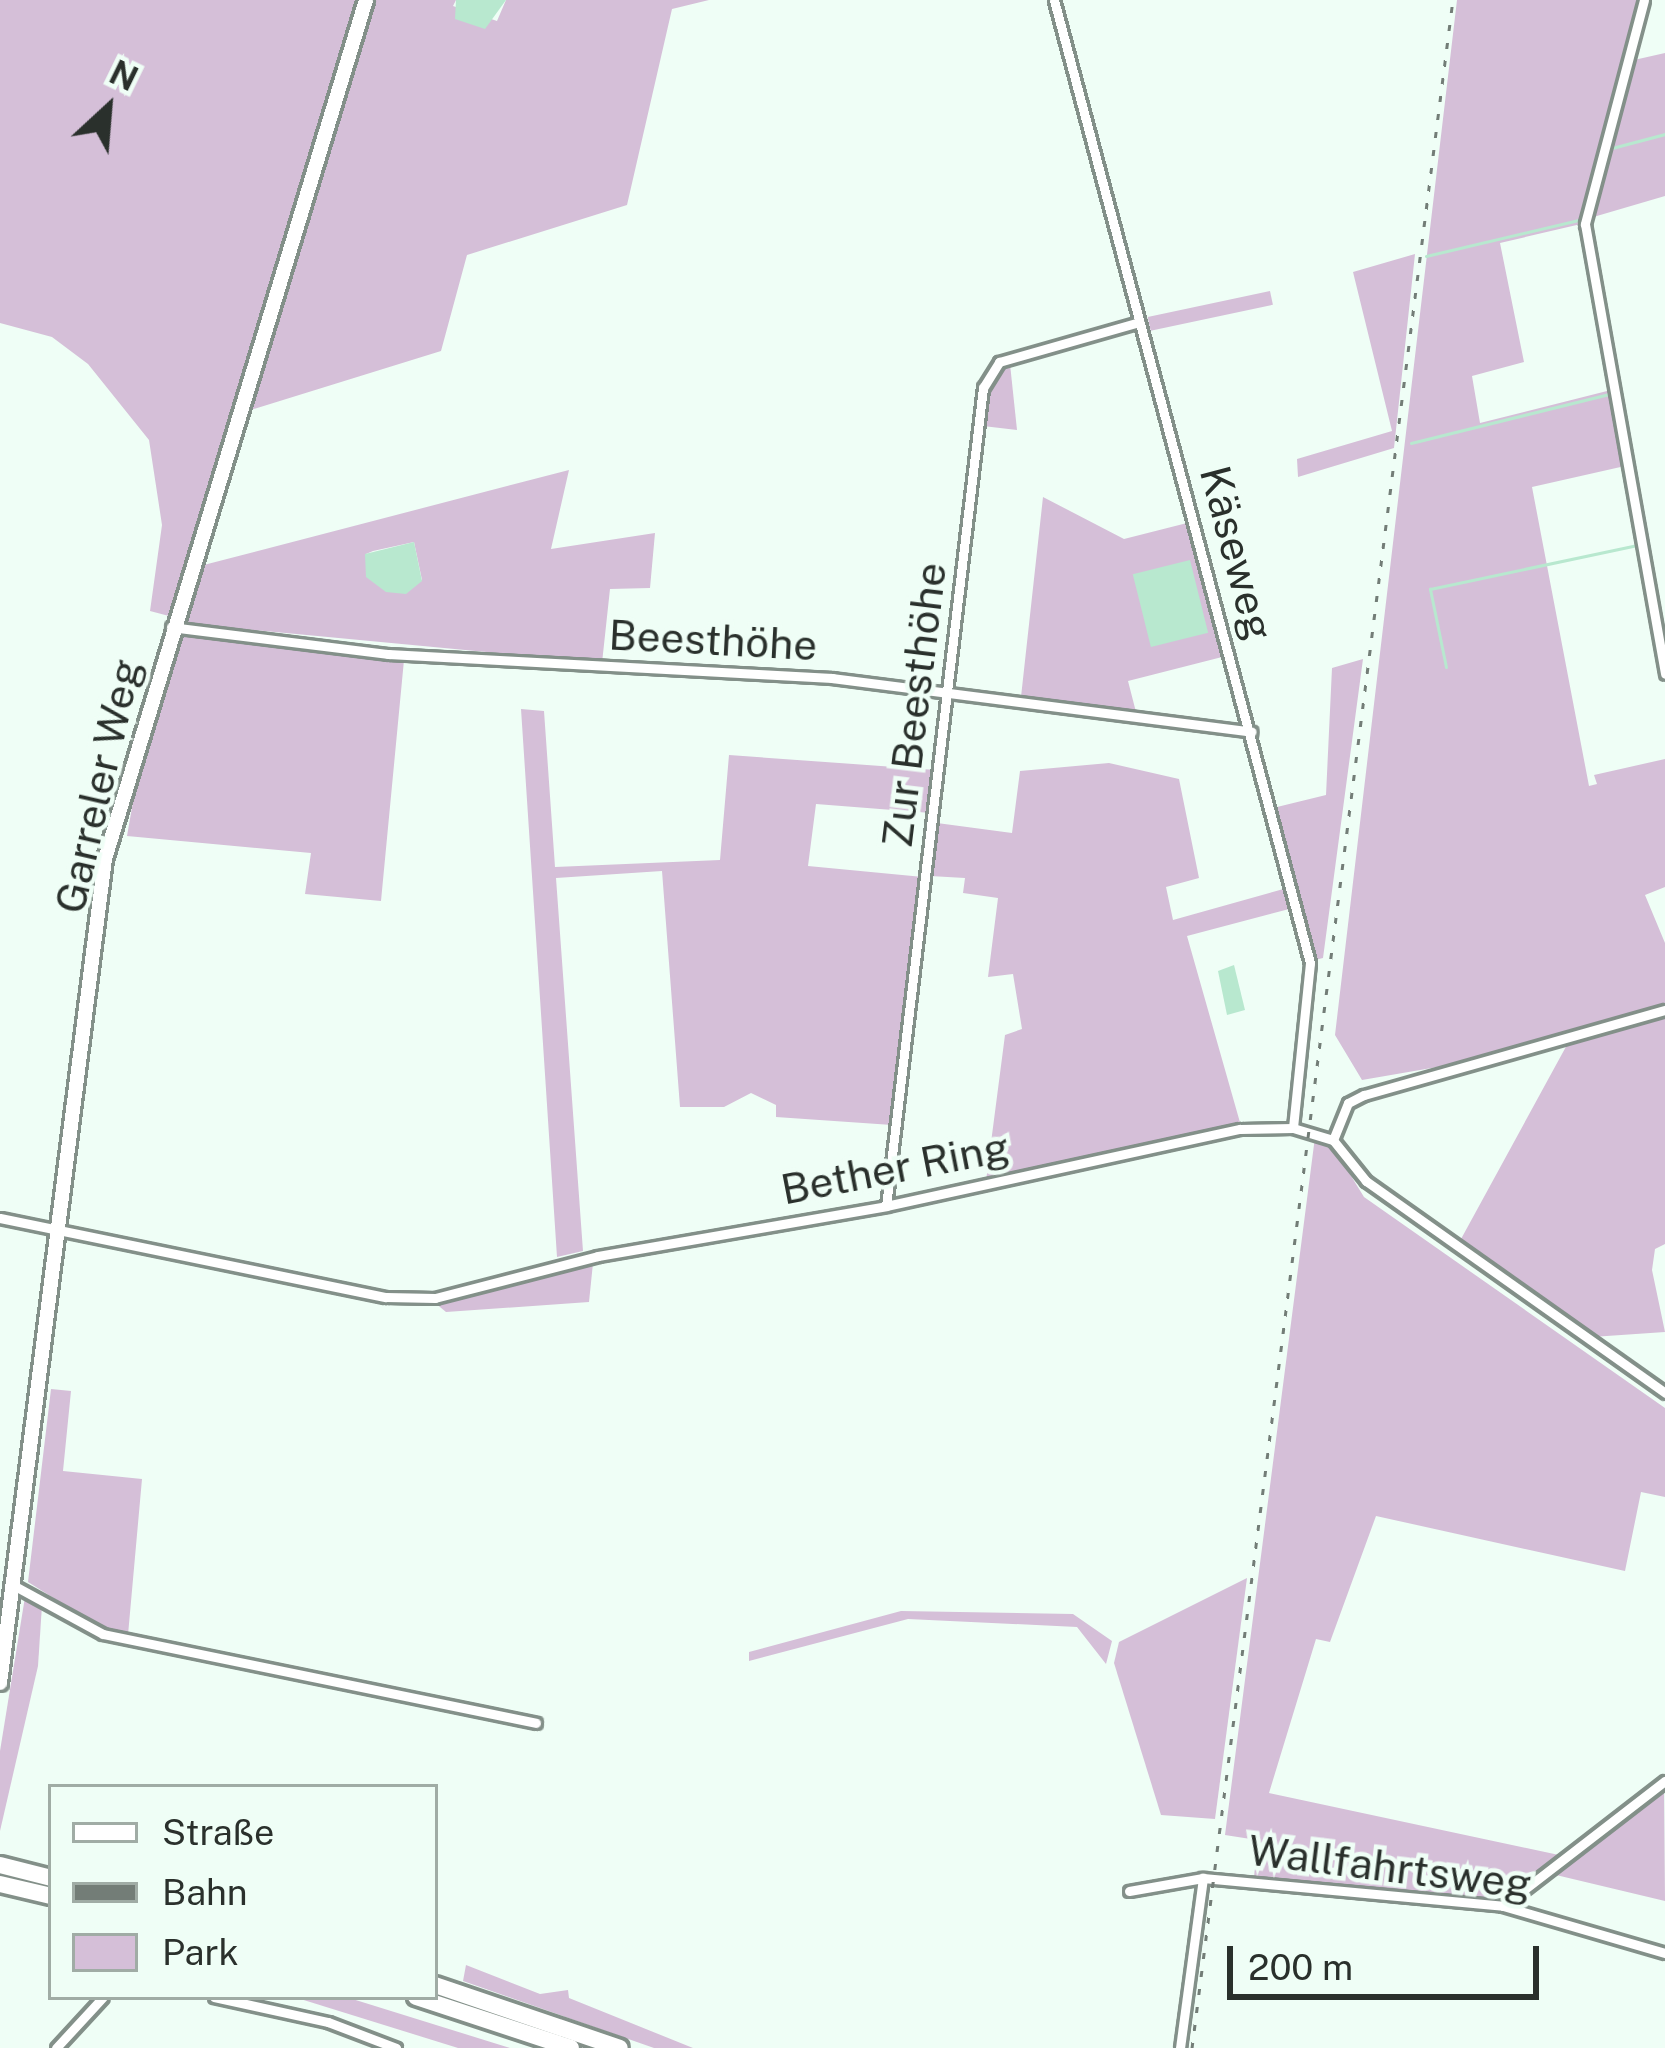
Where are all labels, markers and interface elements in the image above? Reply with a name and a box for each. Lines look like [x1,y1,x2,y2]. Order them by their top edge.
north arrow [48,48,168,168]
text: N [104,53,144,98]
street label: Käseweg [1190,460,1284,646]
street label: Zur Beesthöhe [872,560,956,850]
street label: Beesthöhe [607,609,819,671]
street label: Garreler Weg [44,653,152,919]
street label: Bether Ring [777,1121,1013,1215]
legend [48,1784,438,2000]
text: Straße [162,1811,274,1853]
street label: Wallfahrtsweg [1246,1825,1534,1909]
text: Bahn [162,1871,248,1913]
scale bar [1233,1922,1545,1996]
text: Park [162,1931,239,1973]
text: 200 m [1248,1946,1353,1988]

